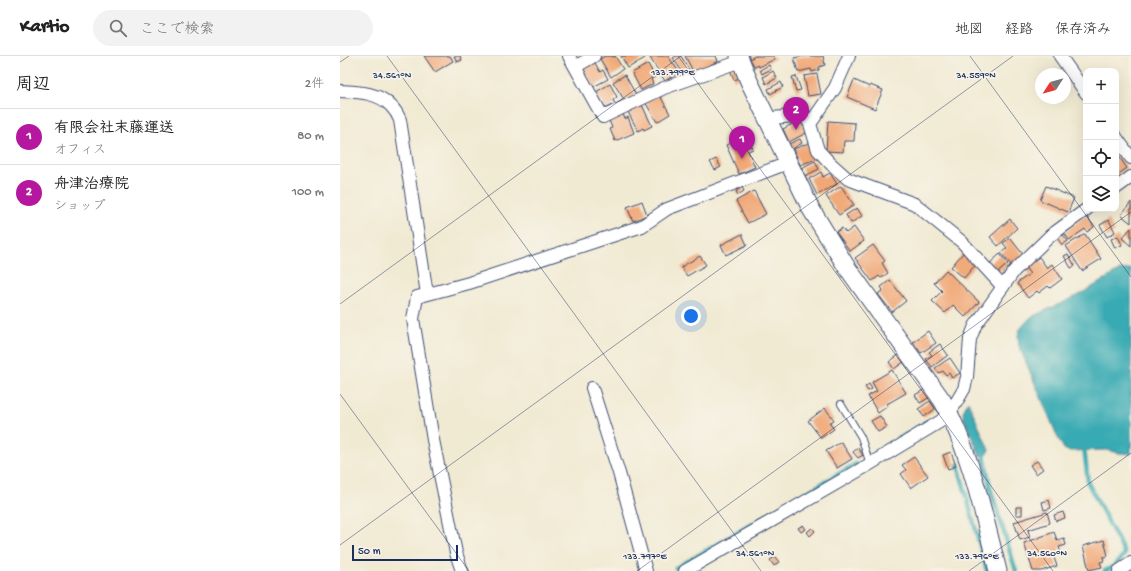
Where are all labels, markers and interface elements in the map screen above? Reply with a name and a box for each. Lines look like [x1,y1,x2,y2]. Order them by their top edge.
search box [93,10,373,46]
text: Kartio [20,16,69,39]
icon: search [107,17,129,39]
text: ここで検索 [139,21,215,39]
text: 地図 [955,22,983,39]
text: 経路 [1005,22,1033,39]
text: 保存済み [1055,22,1111,39]
text: 133.799°E [650,67,696,79]
north arrow [1035,68,1071,104]
map controls [1083,68,1119,212]
button: + [1083,68,1119,104]
text: 34.561°N [372,70,412,82]
text: 34.559°N [955,70,996,82]
text: 周辺 [16,76,50,96]
text: 2件 [305,77,324,92]
pin: 2 [783,97,809,130]
button: − [1083,104,1119,140]
text: 有限会社末藤運送 [54,120,174,138]
pin: 1 [729,126,755,159]
text: 1 [26,129,32,144]
text: 80 m [297,129,324,144]
button: locate [1083,140,1119,176]
text: オフィス [54,143,106,158]
text: 舟津治療院 [54,176,129,194]
button: layers [1083,176,1119,212]
text: 2 [26,185,32,200]
text: 100 m [292,185,324,200]
text: ショップ [54,199,105,214]
your location [681,306,701,326]
scale bar [352,543,458,562]
text: 50 m [358,546,380,558]
text: 34.561°N [735,548,775,560]
text: 34.560°N [1026,548,1068,560]
text: 133.797°E [622,551,668,563]
text: 133.796°E [954,551,1000,563]

